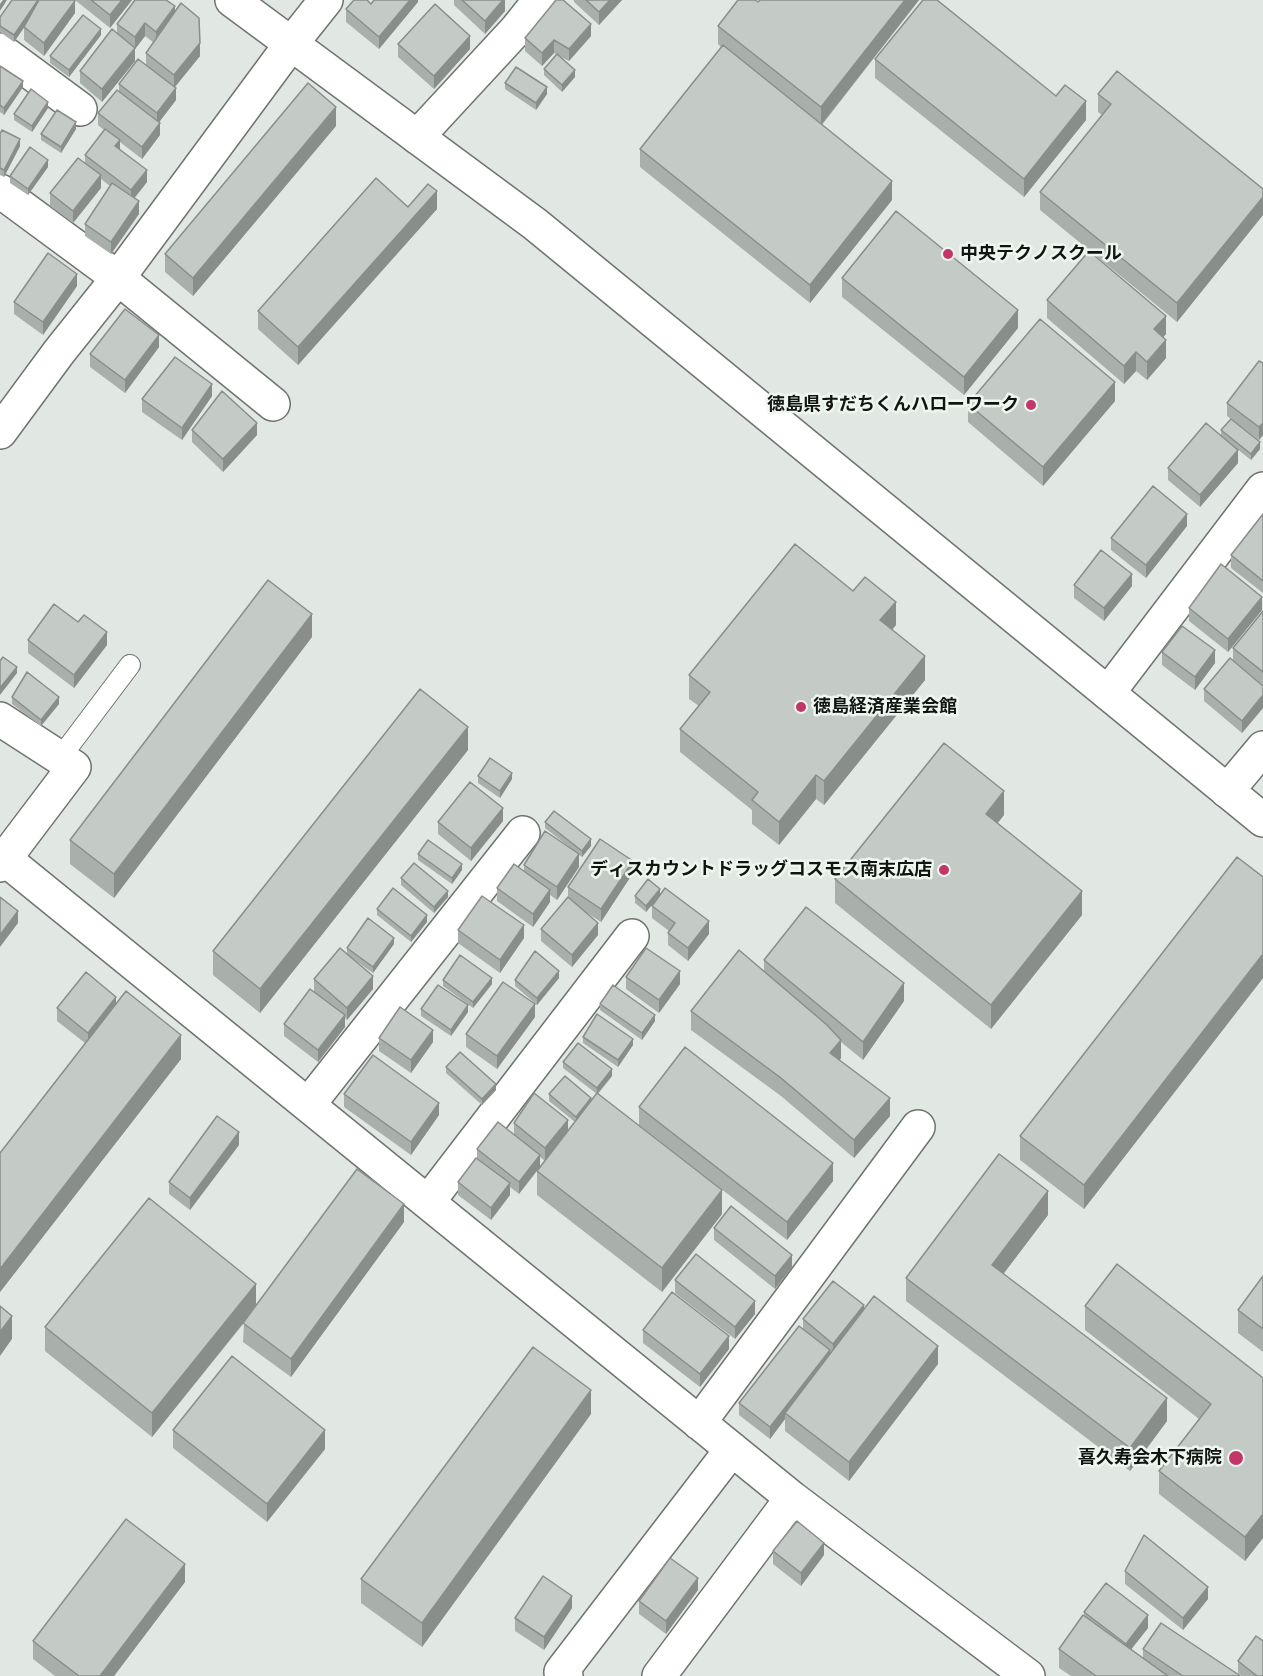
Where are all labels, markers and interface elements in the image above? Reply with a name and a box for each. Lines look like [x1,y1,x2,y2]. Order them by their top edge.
place label: 中央テクノスクール [960,243,1122,265]
marker: 中央テクノスクール [941,247,955,261]
place label: 徳島県すだちくんハローワーク [767,394,1019,416]
marker: 徳島県すだちくんハローワーク [1024,398,1038,412]
place label: 徳島経済産業会館 [813,696,957,718]
marker: 徳島経済産業会館 [794,700,808,714]
place label: ディスカウントドラッグコスモス南末広店 [590,859,932,881]
marker: ディスカウントドラッグコスモス南末広店 [937,863,951,877]
place label: 喜久寿会木下病院 [1078,1447,1222,1469]
marker: 喜久寿会木下病院 [1227,1449,1245,1467]

